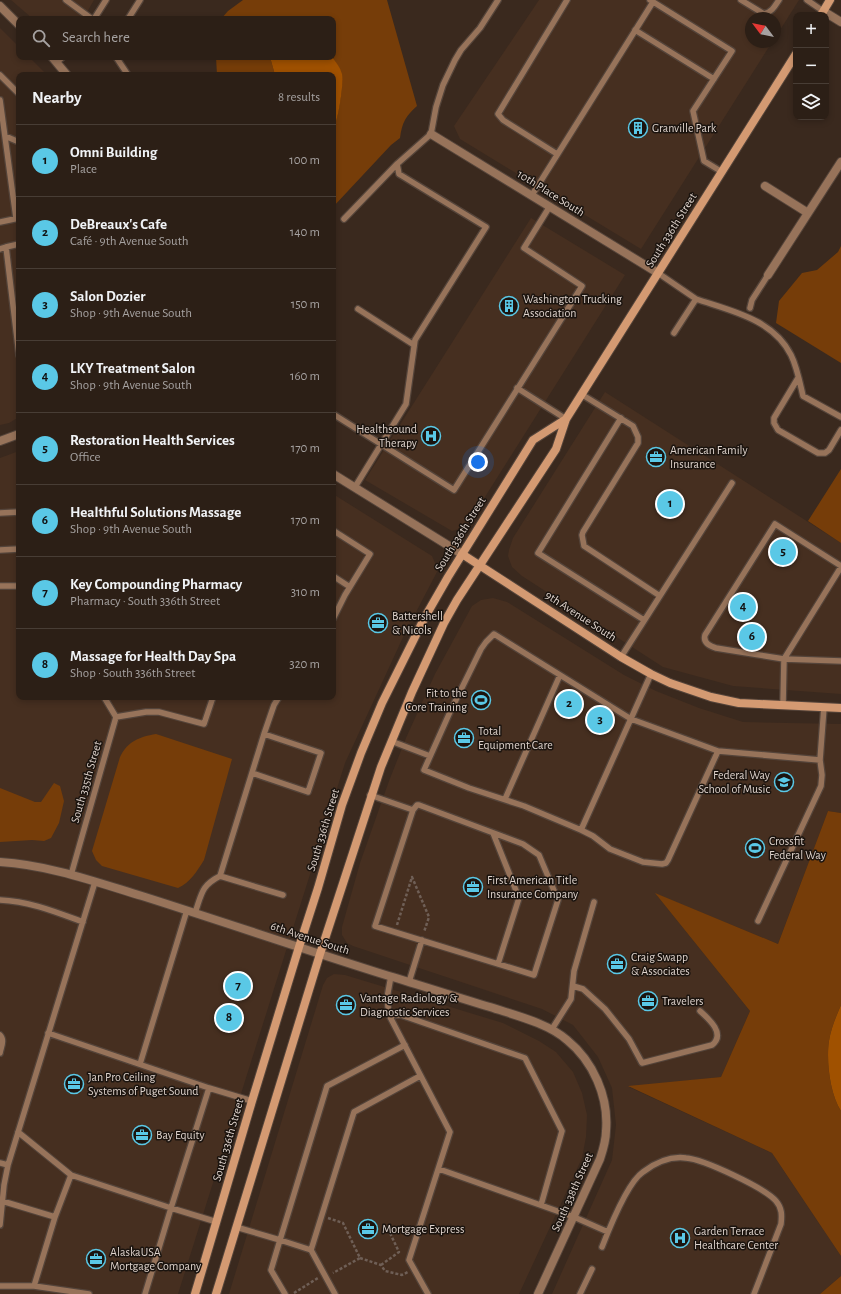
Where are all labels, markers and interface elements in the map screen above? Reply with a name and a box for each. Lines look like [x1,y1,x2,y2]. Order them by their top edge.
north arrow [745,12,781,48]
map controls [793,12,829,120]
button: + [793,12,829,48]
search box [16,16,336,60]
icon: search [30,27,52,49]
text: Search here [62,30,130,45]
button: − [793,48,829,84]
button: layers [793,84,829,120]
text: Nearby [32,89,82,106]
text: 8 results [278,91,320,104]
building icon: Granville Park [627,117,649,139]
place label: Granville Park [652,122,717,134]
text: Omni Building [70,145,157,160]
text: 1 [43,154,47,167]
text: 100 m [289,154,320,167]
text: Place [70,163,97,176]
street label: 10th Place South [515,168,587,218]
street label: South 336th Street [643,191,699,269]
text: DeBreaux's Cafe [70,217,167,232]
text: 2 [42,226,48,239]
text: 140 m [290,226,320,239]
text: Café · 9th Avenue South [70,235,189,248]
text: Salon Dozier [70,289,146,304]
place label: Washington Trucking Association [523,293,622,319]
building icon: Washington Trucking Association [498,295,520,317]
text: 3 [42,298,48,311]
text: 150 m [291,298,320,311]
text: Shop · 9th Avenue South [70,307,192,320]
text: LKY Treatment Salon [70,361,195,376]
text: 4 [42,370,48,383]
text: 160 m [290,370,320,383]
text: Shop · 9th Avenue South [70,379,192,392]
place label: Healthsound Therapy [356,423,417,450]
hospital icon: Healthsound Therapy [420,425,442,447]
text: Restoration Health Services [70,433,235,448]
text: 5 [42,442,48,455]
text: 170 m [291,442,320,455]
place label: American Family Insurance [670,444,748,470]
office icon: American Family Insurance [645,446,667,468]
text: Office [70,451,100,464]
your location [468,452,488,472]
pin: 1 [657,489,683,519]
street label: South 336th Street [432,495,488,573]
text: Healthful Solutions Massage [70,505,241,520]
text: 6 [42,514,48,527]
text: 170 m [291,514,320,527]
text: Shop · 9th Avenue South [70,523,192,536]
pin: 5 [770,537,796,567]
text: Key Compounding Pharmacy [70,577,242,592]
text: 7 [42,586,48,599]
text: 310 m [291,586,320,599]
street label: 9th Avenue South [543,589,619,643]
pin: 4 [730,592,756,622]
text: Pharmacy · South 336th Street [70,595,220,608]
place label: Battershell & Nicols [392,610,443,636]
office icon: Battershell & Nicols [367,612,389,634]
pin: 6 [739,622,765,652]
text: Massage for Health Day Spa [70,649,236,664]
text: 8 [42,658,48,671]
text: 320 m [289,658,320,671]
text: Shop · South 336th Street [70,667,195,680]
place label: Fit to the Core Training [405,687,467,713]
sports icon: Fit to the Core Training [470,689,492,711]
pin: 2 [556,689,582,719]
pin: 3 [587,705,613,735]
place label: Total Equipment Care [478,725,553,751]
office icon: Total Equipment Care [453,727,475,749]
street label: South 335th Street [69,739,103,824]
place label: Federal Way School of Music [698,769,770,795]
school or university icon: Federal Way School of Music [773,771,795,793]
street label: South 336th Street [305,787,341,873]
place label: Crossfit Federal Way [769,835,826,862]
sports icon: Crossfit Federal Way [744,837,766,859]
place label: First American Title Insurance Company [487,874,578,901]
office icon: First American Title Insurance Company [462,876,484,898]
street label: 6th Avenue South [269,920,351,956]
place label: Craig Swapp & Associates [631,951,690,977]
office icon: Craig Swapp & Associates [606,953,628,975]
pin: 7 [225,971,251,1001]
office icon: Travelers [637,990,659,1012]
place label: Vantage Radiology & Diagnostic Services [360,992,458,1018]
office icon: Vantage Radiology & Diagnostic Services [335,994,357,1016]
place label: Travelers [662,995,704,1007]
pin: 8 [216,1003,242,1033]
place label: Jan Pro Ceiling Systems of Puget Sound [88,1071,199,1098]
office icon: Jan Pro Ceiling Systems of Puget Sound [63,1073,85,1095]
street label: South 336th Street [210,1097,246,1183]
office icon: Bay Equity [131,1124,153,1146]
place label: Bay Equity [156,1129,205,1142]
street label: South 338th Street [549,1150,595,1233]
office icon: Mortgage Express [357,1218,379,1240]
place label: Mortgage Express [382,1223,464,1235]
place label: Garden Terrace Healthcare Center [694,1225,778,1251]
hospital icon: Garden Terrace Healthcare Center [669,1227,691,1249]
place label: AlaskaUSA Mortgage Company [110,1246,201,1273]
office icon: AlaskaUSA Mortgage Company [85,1248,107,1270]

